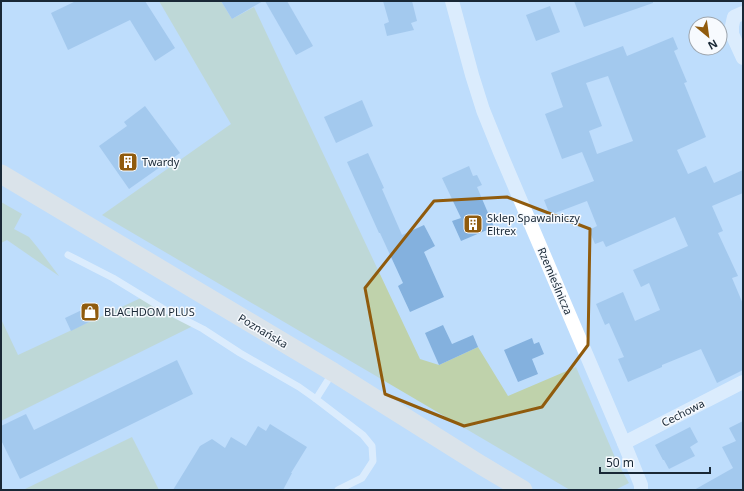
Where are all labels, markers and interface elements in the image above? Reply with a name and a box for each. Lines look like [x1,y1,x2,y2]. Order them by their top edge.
north arrow [688,16,728,56]
text: N [706,36,721,54]
building icon: Twardy [117,151,139,173]
place label: Twardy [142,154,180,169]
place label: Sklep Spawalniczy Eltrex [487,210,580,238]
building icon: Sklep Spawalniczy Eltrex [462,213,484,235]
street label: Rzemieślnicza [535,245,576,317]
shop icon: BLACHDOM PLUS [79,301,101,323]
place label: BLACHDOM PLUS [104,304,195,319]
street label: Poznańska [236,310,291,351]
street label: Cechowa [659,395,707,430]
scale bar [600,449,710,475]
text: 50 m [606,454,634,471]

